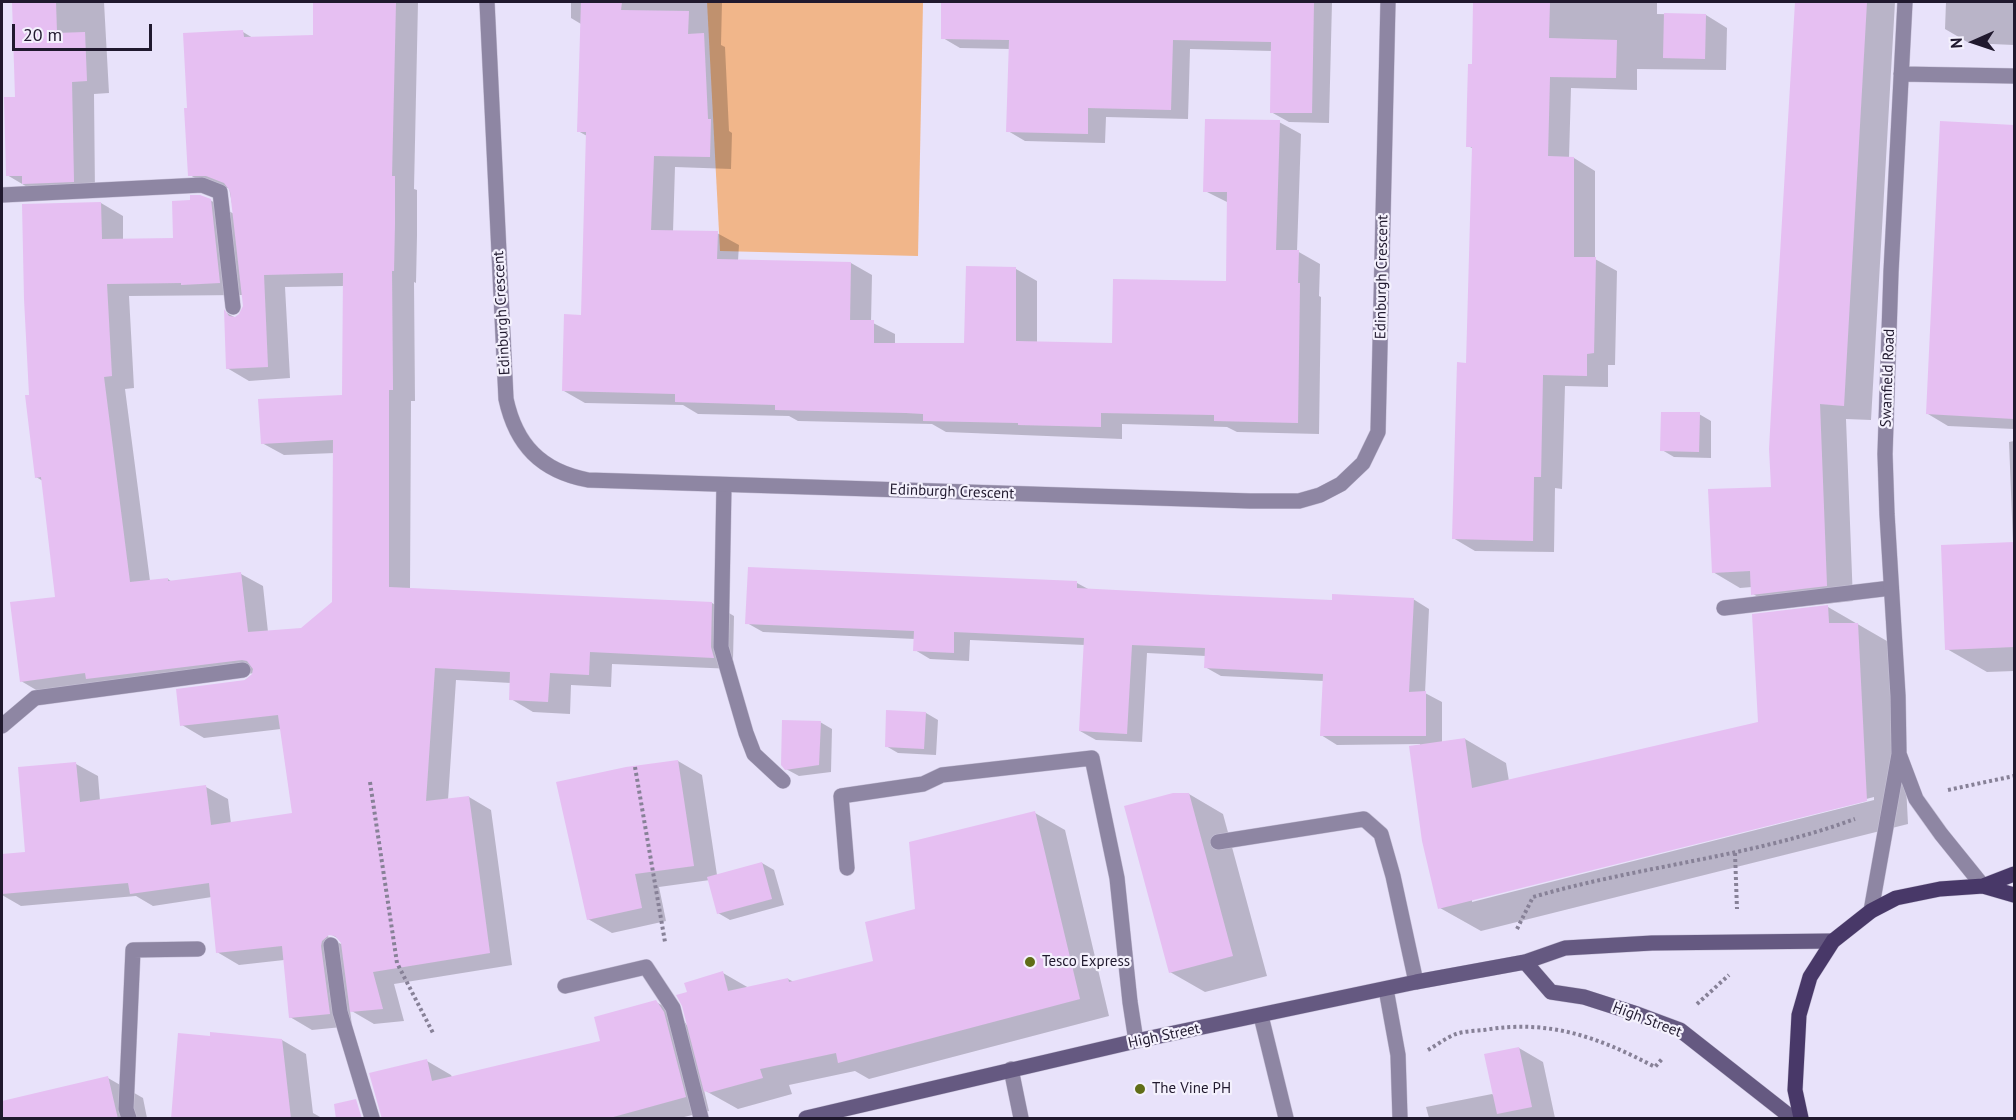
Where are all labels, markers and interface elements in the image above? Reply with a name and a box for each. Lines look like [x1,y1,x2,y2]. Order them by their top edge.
scale bar [15,12,154,50]
north arrow [1944,12,2004,72]
text: 20 m [23,23,62,46]
text: N [1946,37,1966,49]
street label: Edinburgh Crescent [1372,215,1392,339]
street label: Edinburgh Crescent [490,250,514,376]
street label: Swanfield Road [1877,328,1899,428]
street label: Edinburgh Crescent [889,481,1015,503]
place label: Tesco Express [1042,953,1130,971]
marker: Tesco Express [1023,955,1037,969]
street label: High Street [1610,999,1684,1041]
street label: High Street [1127,1020,1201,1052]
place label: The Vine PH [1152,1080,1231,1098]
marker: The Vine PH [1133,1082,1147,1096]

